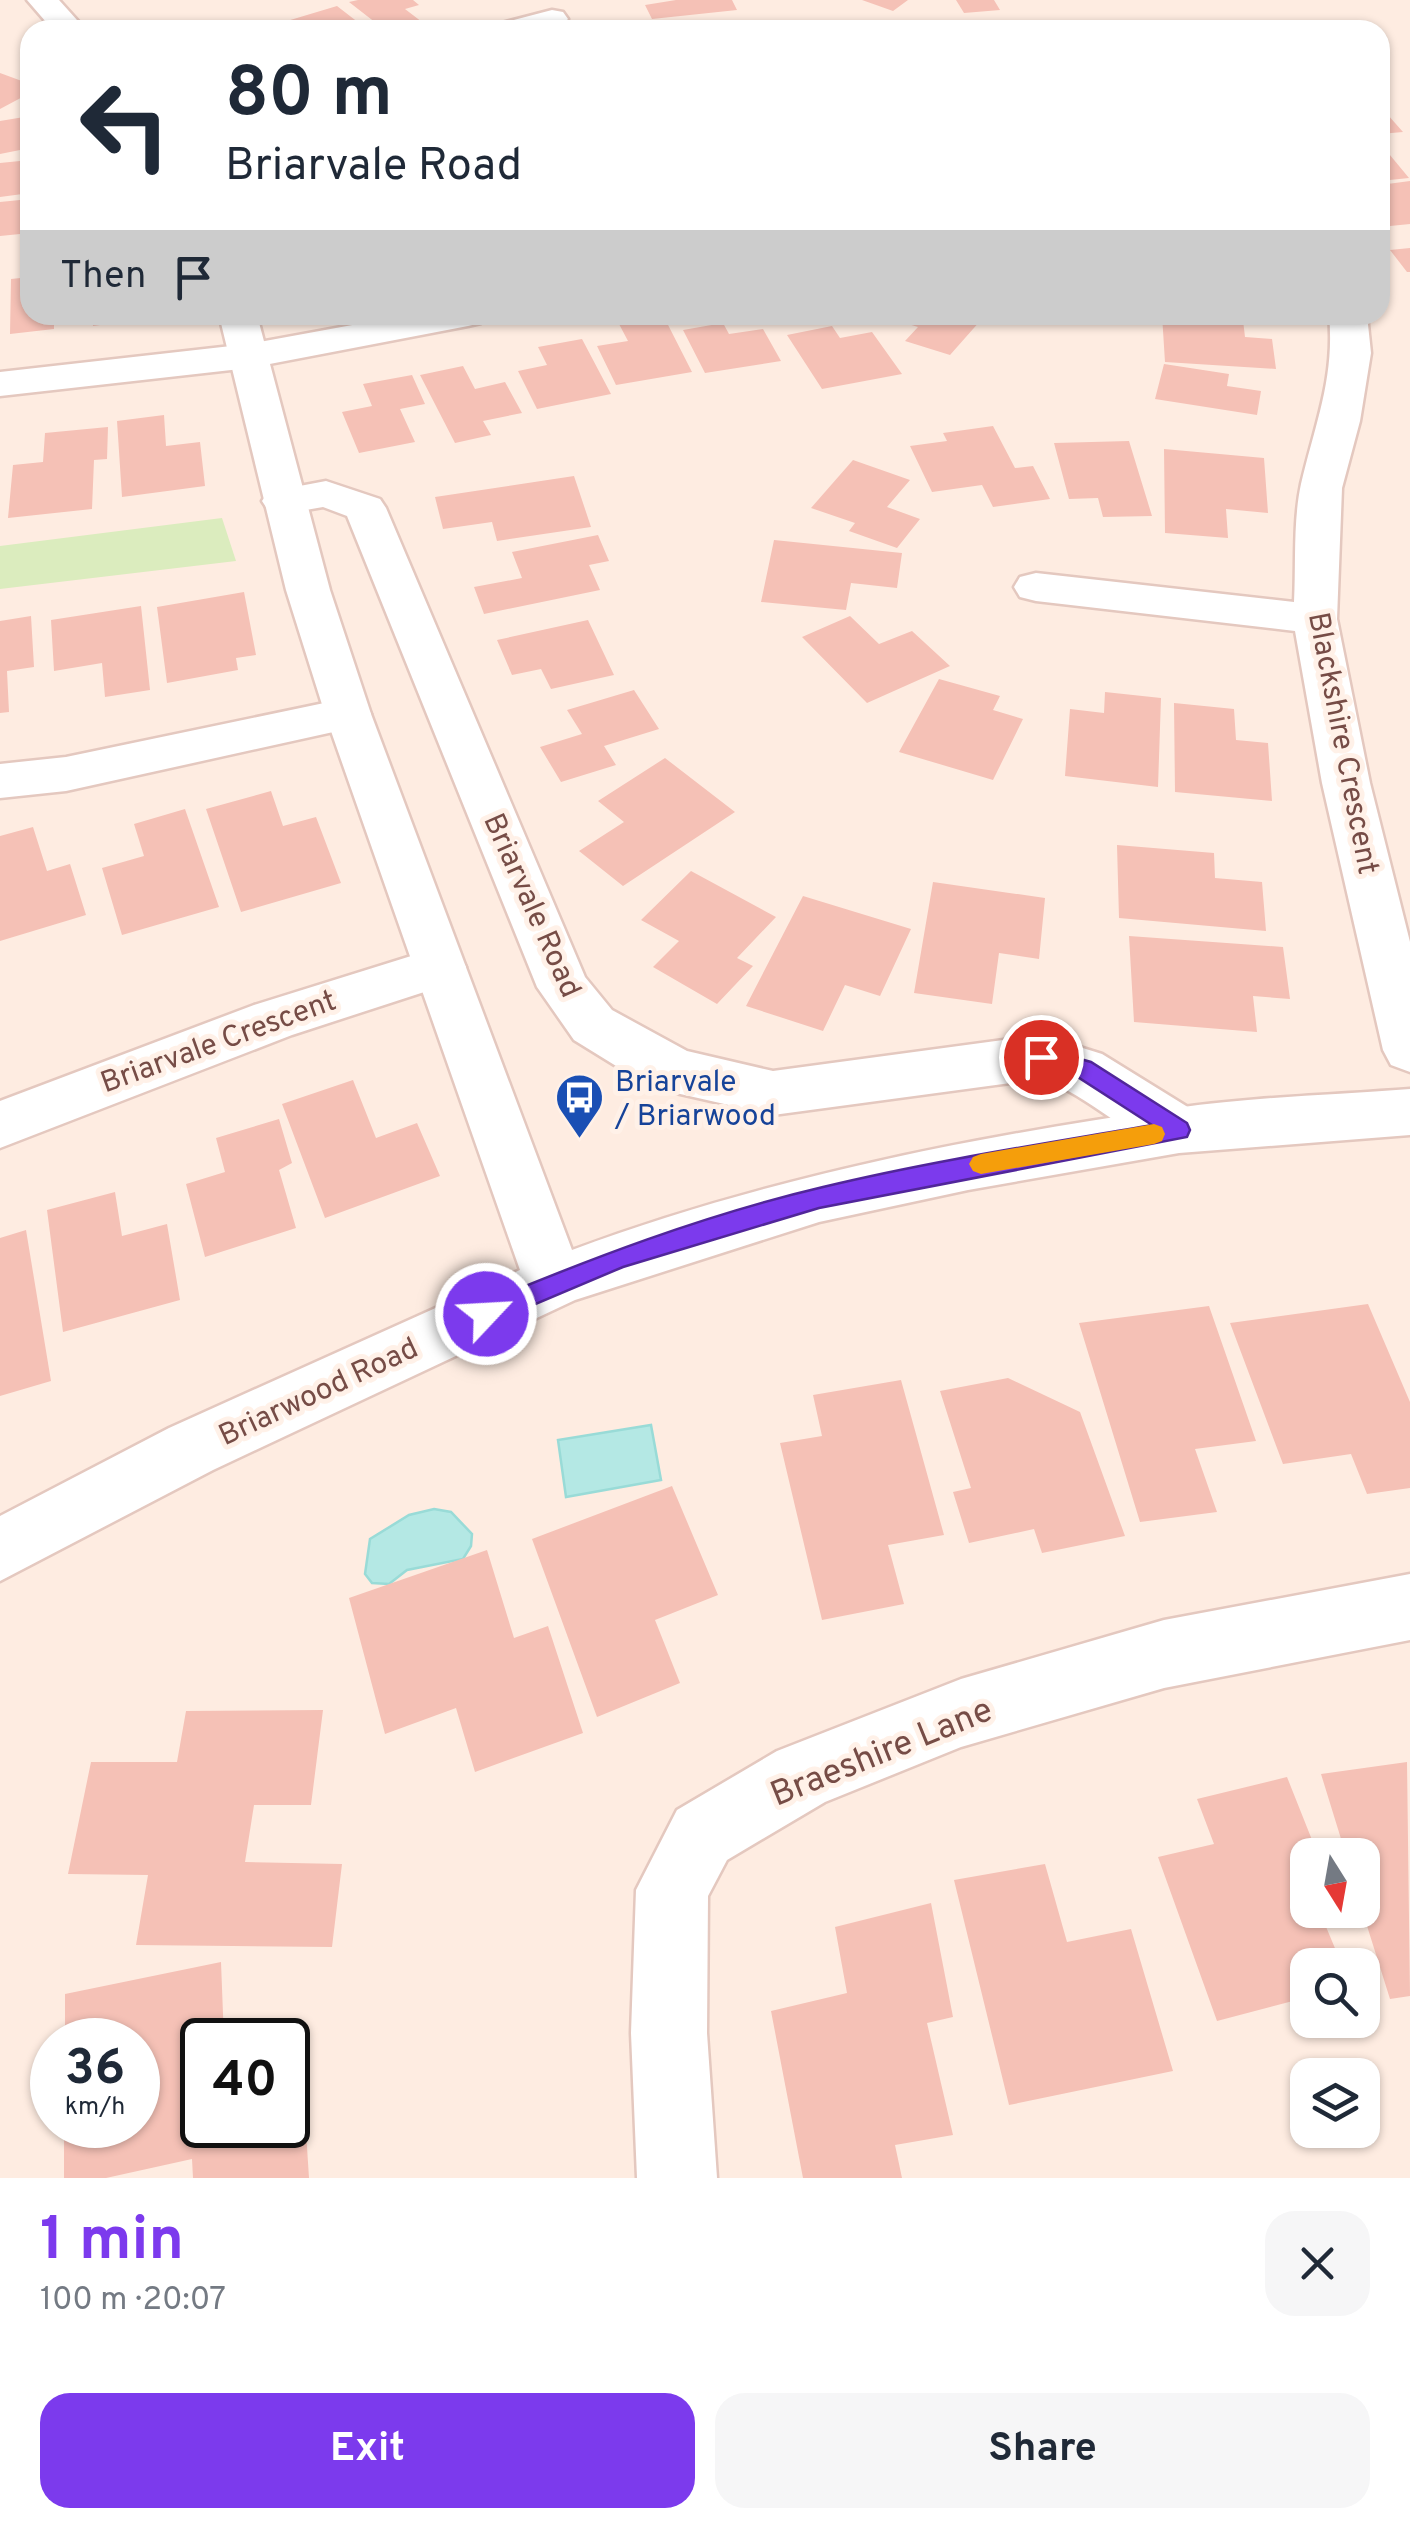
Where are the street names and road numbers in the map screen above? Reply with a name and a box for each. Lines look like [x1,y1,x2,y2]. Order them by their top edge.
street label: Blackshire Crescent [1298,609,1385,878]
street label: Briarvale Road [474,808,588,1004]
street label: Briarvale Crescent [96,984,342,1103]
street label: Briarwood Road [213,1331,425,1456]
street label: Braeshire Lane [765,1689,1000,1818]

